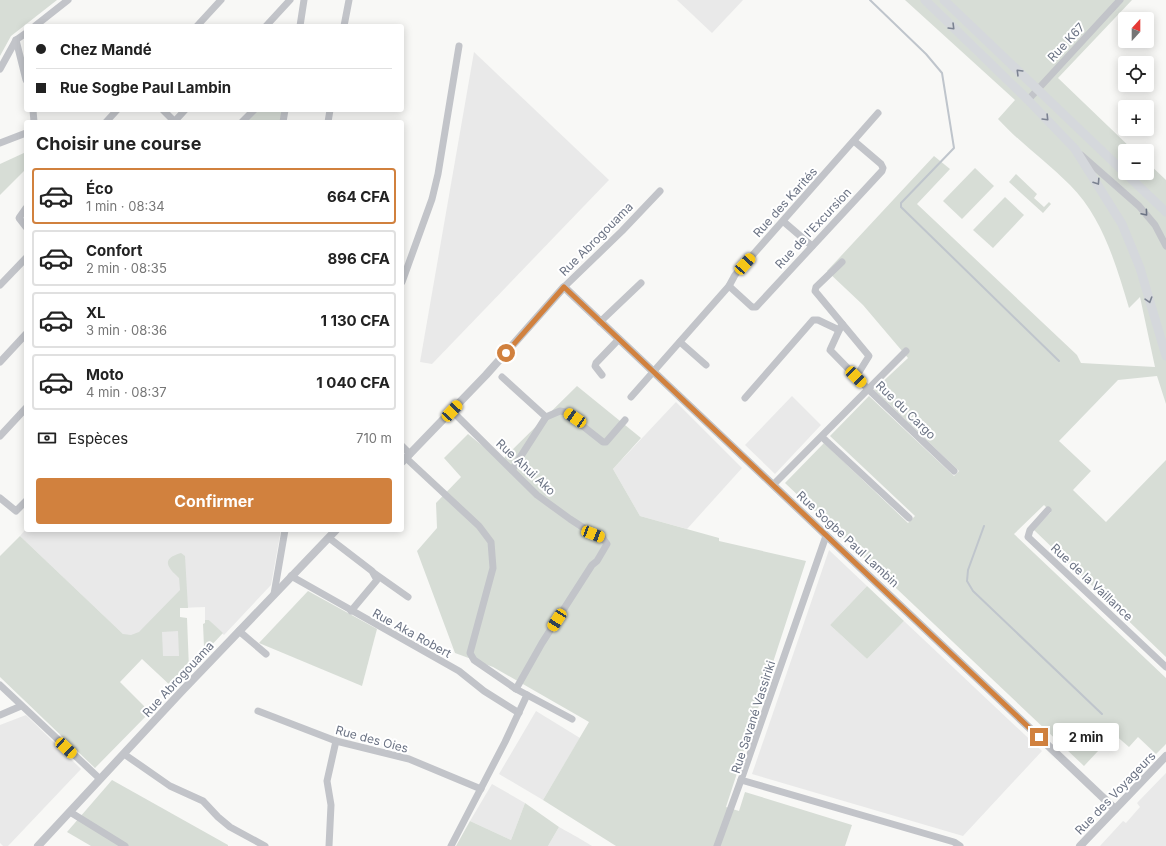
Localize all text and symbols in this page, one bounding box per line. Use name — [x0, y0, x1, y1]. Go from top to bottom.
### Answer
north arrow — [1118, 12, 1154, 48]
map controls — [1118, 12, 1154, 180]
street label: Rue K67 — [1044, 19, 1088, 64]
one-way arrow — [947, 22, 955, 30]
text: Chez Mandé — [60, 40, 152, 59]
button: locate — [1118, 56, 1154, 92]
one-way arrow — [1017, 69, 1024, 77]
text: Rue Sogbe Paul Lambin — [60, 78, 231, 97]
button: + — [1118, 100, 1154, 136]
one-way arrow — [1041, 113, 1048, 121]
text: Choisir une course — [36, 133, 201, 154]
button: − — [1118, 144, 1154, 180]
street label: Rue des Karités — [750, 164, 820, 240]
icon: car — [38, 178, 74, 214]
one-way arrow — [1092, 178, 1099, 185]
text: Éco — [86, 179, 113, 198]
street label: Rue de l'Excursion — [772, 185, 854, 271]
text: 664 CFA — [327, 187, 390, 206]
text: 1 min · 08:34 — [86, 198, 165, 214]
street label: Rue Abrogouama — [556, 199, 636, 279]
one-way arrow — [1141, 209, 1148, 216]
icon: car — [38, 240, 74, 276]
text: Confort — [86, 241, 142, 260]
text: 896 CFA — [327, 249, 390, 268]
car — [733, 251, 757, 277]
text: 2 min · 08:35 — [86, 260, 167, 276]
one-way arrow — [1144, 296, 1153, 303]
icon: car — [38, 302, 74, 338]
text: XL — [86, 303, 106, 322]
text: 1 130 CFA — [320, 311, 390, 330]
text: 3 min · 08:36 — [86, 322, 167, 338]
route start — [497, 344, 515, 362]
icon: car — [38, 364, 74, 400]
car — [843, 364, 869, 390]
text: Moto — [86, 365, 124, 384]
text: 1 040 CFA — [316, 373, 390, 392]
street label: Rue du Cargo — [873, 378, 939, 442]
text: 4 min · 08:37 — [86, 384, 167, 400]
car — [439, 398, 465, 424]
car — [562, 406, 588, 430]
icon: cash — [36, 427, 58, 449]
text: Espèces — [68, 429, 128, 448]
text: 710 m — [356, 430, 392, 446]
street label: Rue Ahui Ako — [493, 436, 559, 498]
button: Confirmer — [36, 478, 392, 524]
street label: Rue Sogbe Paul Lambin — [794, 488, 902, 590]
car — [580, 524, 606, 544]
street label: Rue de la Vaillance — [1048, 540, 1136, 624]
street label: Rue Aka Robert — [370, 605, 454, 661]
car — [545, 607, 569, 633]
street label: Rue Abrogouama — [139, 638, 217, 720]
street label: Rue Savané Vassiriki — [728, 659, 778, 775]
street label: Rue des Oies — [334, 722, 410, 756]
callout: 2 min — [1053, 723, 1119, 751]
route end — [1030, 728, 1048, 746]
text: 2 min — [1069, 729, 1103, 745]
car — [53, 735, 79, 761]
street label: Rue des Voyageurs — [1072, 748, 1158, 838]

